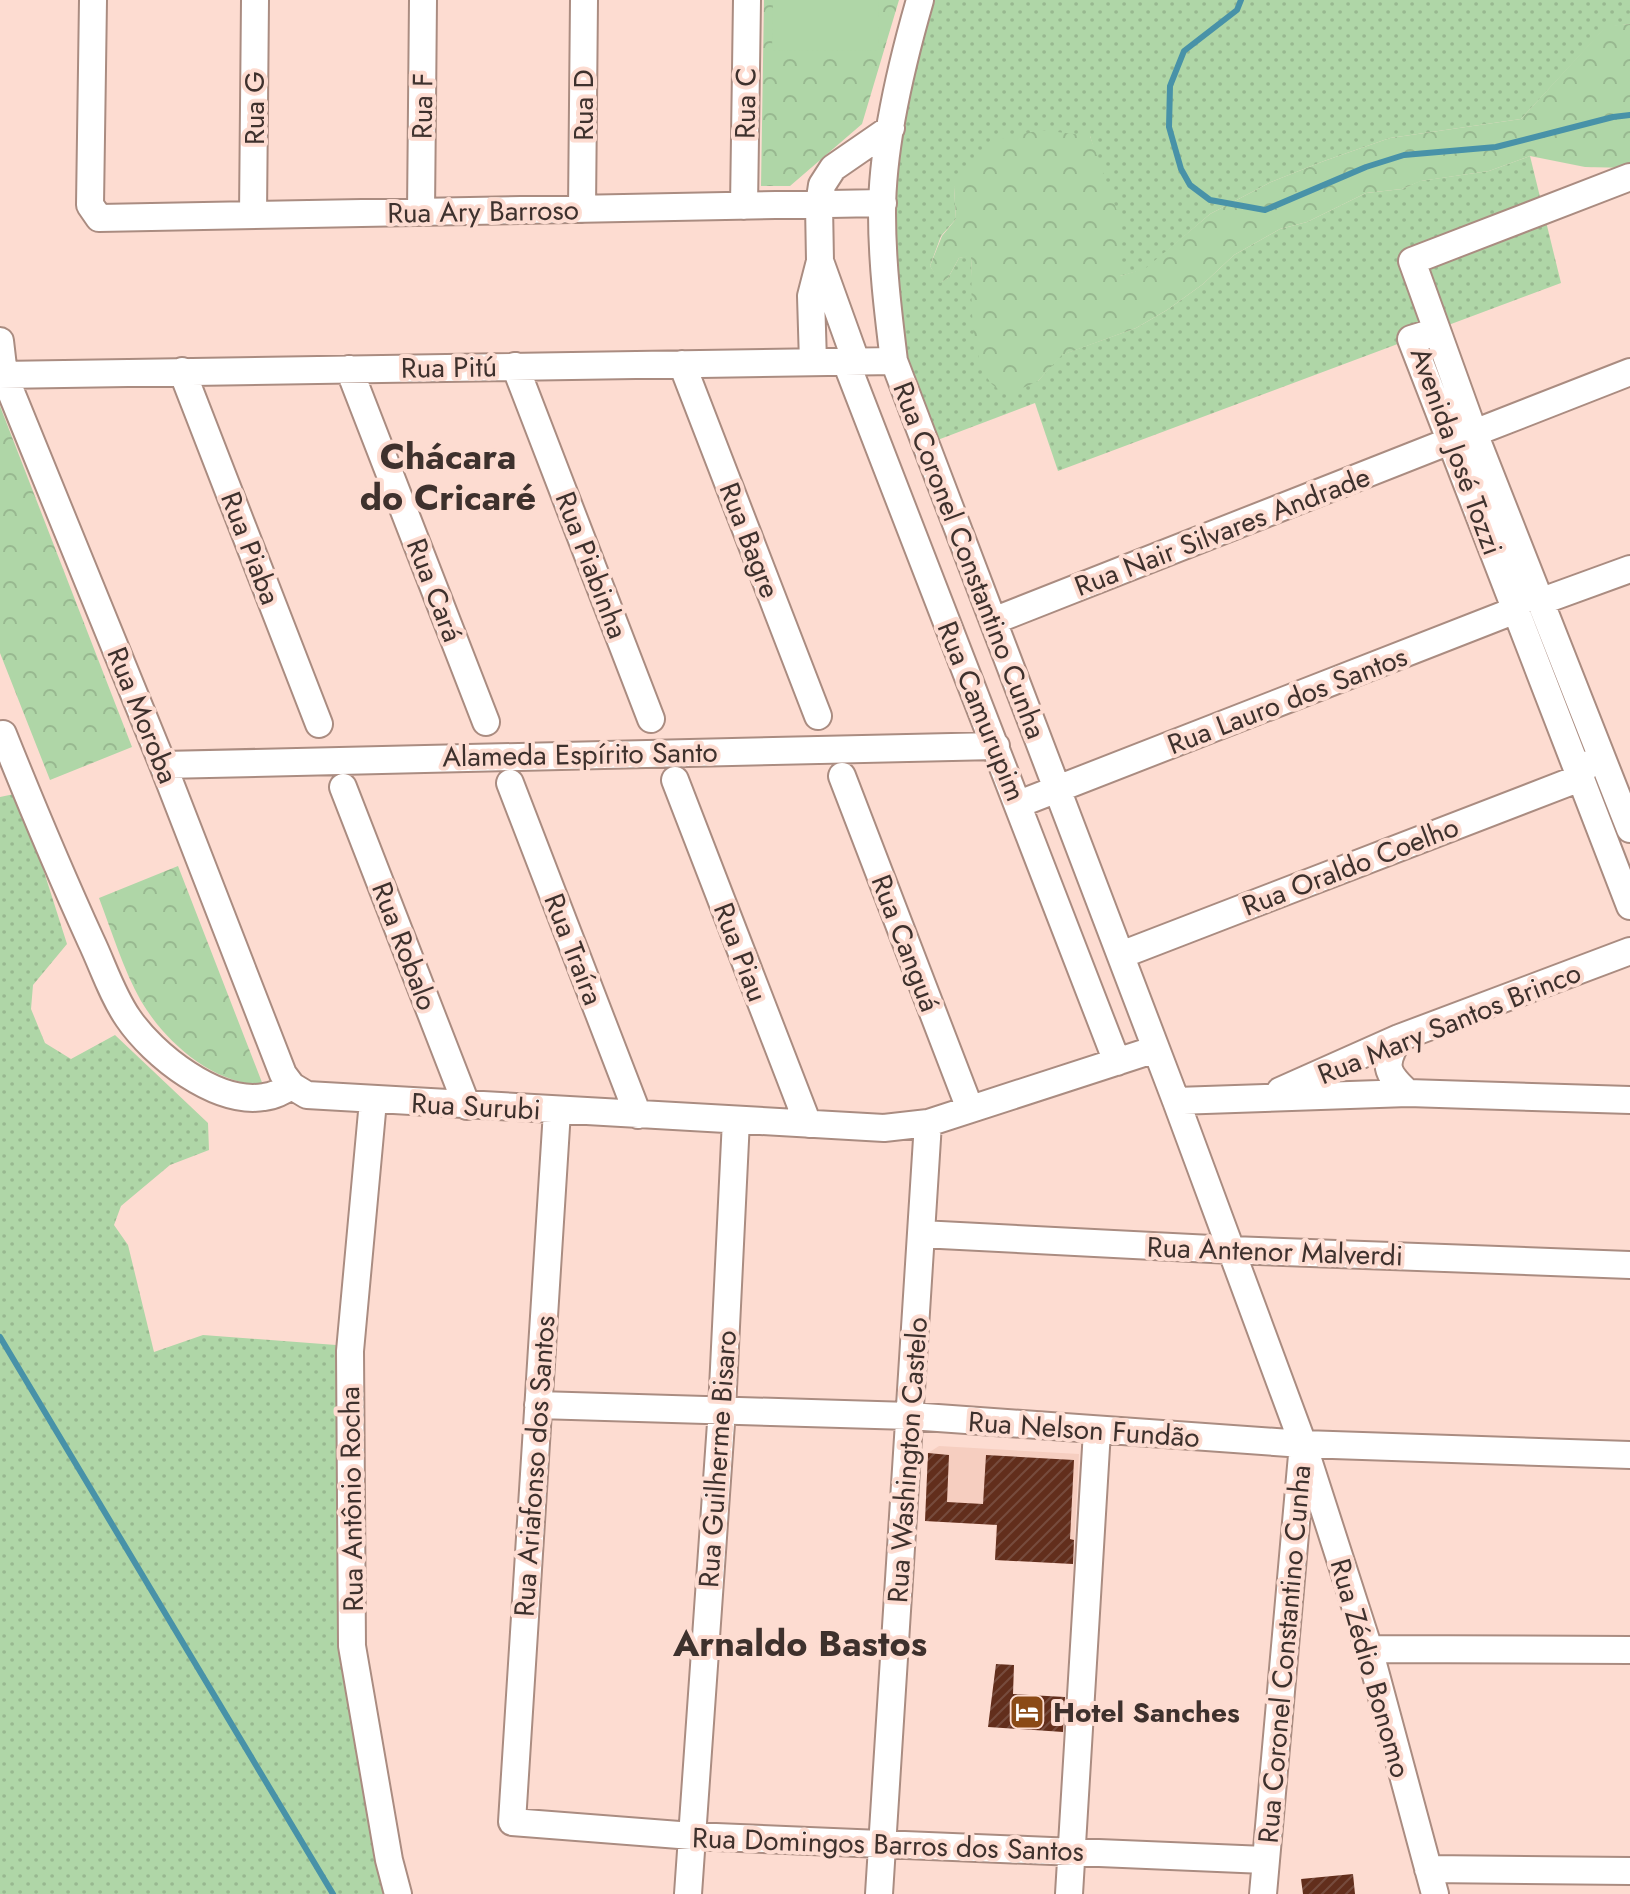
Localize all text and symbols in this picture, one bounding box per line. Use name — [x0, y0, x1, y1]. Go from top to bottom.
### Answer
street label: Rua C — [724, 67, 767, 139]
street label: Rua D — [563, 69, 604, 141]
street label: Rua G — [234, 71, 275, 145]
street label: Rua F — [401, 73, 444, 139]
street label: Rua Ary Barroso — [387, 189, 579, 234]
street label: Avenida José Tozzi — [1400, 342, 1513, 561]
street label: Rua Pitú — [401, 346, 498, 389]
street label: Rua Coronel Constantino Cunha — [882, 376, 1057, 745]
district label: Chácara do Cricaré — [360, 430, 536, 523]
street label: Rua Nair Silvares Andrade — [1069, 456, 1376, 607]
street label: Rua Bagre — [709, 476, 790, 604]
street label: Rua Piaba — [210, 486, 291, 611]
street label: Rua Piabinha — [545, 486, 638, 645]
street label: Rua Cará — [396, 532, 473, 648]
street label: Rua Camurupim — [927, 615, 1036, 807]
street label: Rua Lauro dos Santos — [1161, 636, 1413, 765]
street label: Rua Moroba — [97, 641, 189, 790]
street label: Alameda Espírito Santo — [442, 732, 718, 777]
street label: Rua Oraldo Coelho — [1236, 806, 1464, 927]
street label: Rua Canguá — [861, 869, 950, 1018]
street label: Rua Robalo — [361, 876, 448, 1016]
street label: Rua Traíra — [534, 887, 614, 1011]
street label: Rua Piau — [703, 897, 778, 1008]
street label: Rua Mary Santos Brinco — [1311, 952, 1587, 1095]
street label: Rua Surubi — [410, 1083, 542, 1130]
street label: Rua Antenor Malverdi — [1146, 1227, 1404, 1276]
street label: Rua Ariafonso dos Santos — [504, 1314, 565, 1618]
street label: Rua Washington Castelo — [877, 1316, 938, 1604]
street label: Rua Guilherme Bisaro — [688, 1329, 747, 1589]
street label: Rua Antônio Rocha — [329, 1386, 374, 1612]
street label: Rua Nelson Fundão — [967, 1401, 1201, 1458]
street label: Rua Coronel Constantino Cunha — [1248, 1463, 1321, 1845]
street label: Rua Zédio Bonomo — [1320, 1554, 1421, 1782]
district label: Arnaldo Bastos — [672, 1617, 927, 1669]
place label: Hotel Sanches — [1053, 1692, 1240, 1733]
hotel icon: Hotel Sanches — [1008, 1693, 1046, 1731]
street label: Rua Domingos Barros dos Santos — [691, 1817, 1085, 1872]

